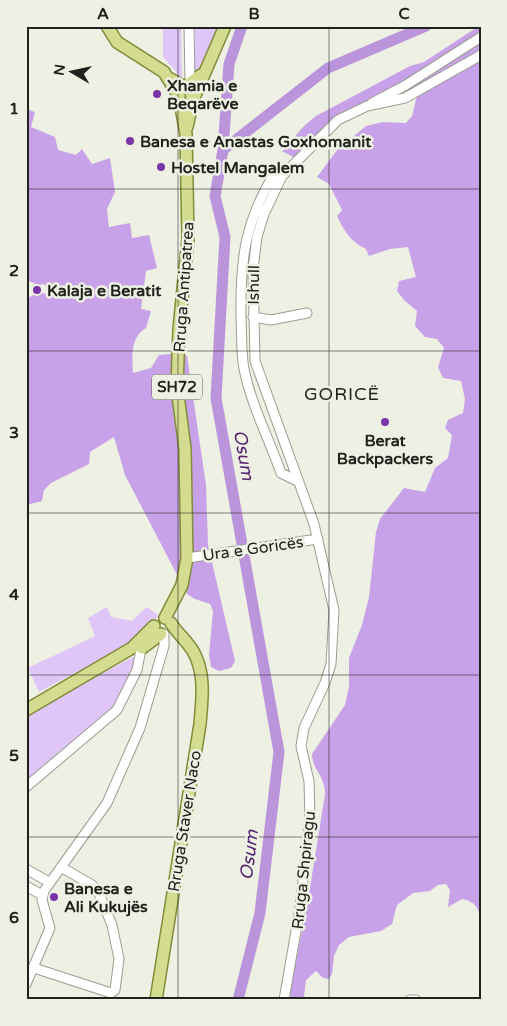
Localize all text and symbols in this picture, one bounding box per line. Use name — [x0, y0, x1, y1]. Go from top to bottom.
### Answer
text: A — [97, 4, 109, 24]
text: B — [248, 4, 260, 24]
text: C — [398, 4, 410, 24]
north arrow — [48, 48, 98, 98]
text: N — [50, 63, 69, 77]
place label: Xhamia e Beqarëve — [167, 76, 238, 114]
marker: Xhamia e Beqarëve — [151, 88, 163, 100]
text: 1 — [9, 99, 19, 119]
place label: Banesa e Anastas Goxhomanit — [140, 132, 372, 152]
marker: Banesa e Anastas Goxhomanit — [124, 135, 136, 147]
place label: Hostel Mangalem — [171, 158, 304, 178]
marker: Hostel Mangalem — [155, 161, 167, 173]
street label: Rruga Antipatrea — [169, 221, 199, 353]
text: 2 — [9, 261, 19, 281]
street label: Ishull — [244, 265, 264, 305]
place label: Kalaja e Beratit — [47, 281, 162, 301]
marker: Kalaja e Beratit — [31, 284, 43, 296]
road number: SH72 — [152, 374, 202, 400]
district label: GORICË — [304, 383, 380, 405]
marker: Berat Backpackers — [379, 416, 391, 428]
text: 3 — [9, 423, 19, 443]
water label: Osum — [229, 428, 259, 482]
place label: Berat Backpackers — [337, 431, 434, 469]
street label: Ura e Goricës — [201, 532, 305, 566]
text: 4 — [9, 585, 19, 605]
text: 5 — [9, 746, 19, 766]
street label: Rruga Staver Naco — [164, 749, 206, 893]
street label: Rruga Shpiragu — [288, 810, 320, 930]
water label: Osum — [235, 828, 263, 881]
place label: Banesa e Ali Kukujës — [64, 879, 148, 917]
marker: Banesa e Ali Kukujës — [48, 891, 60, 903]
text: 6 — [9, 908, 19, 928]

